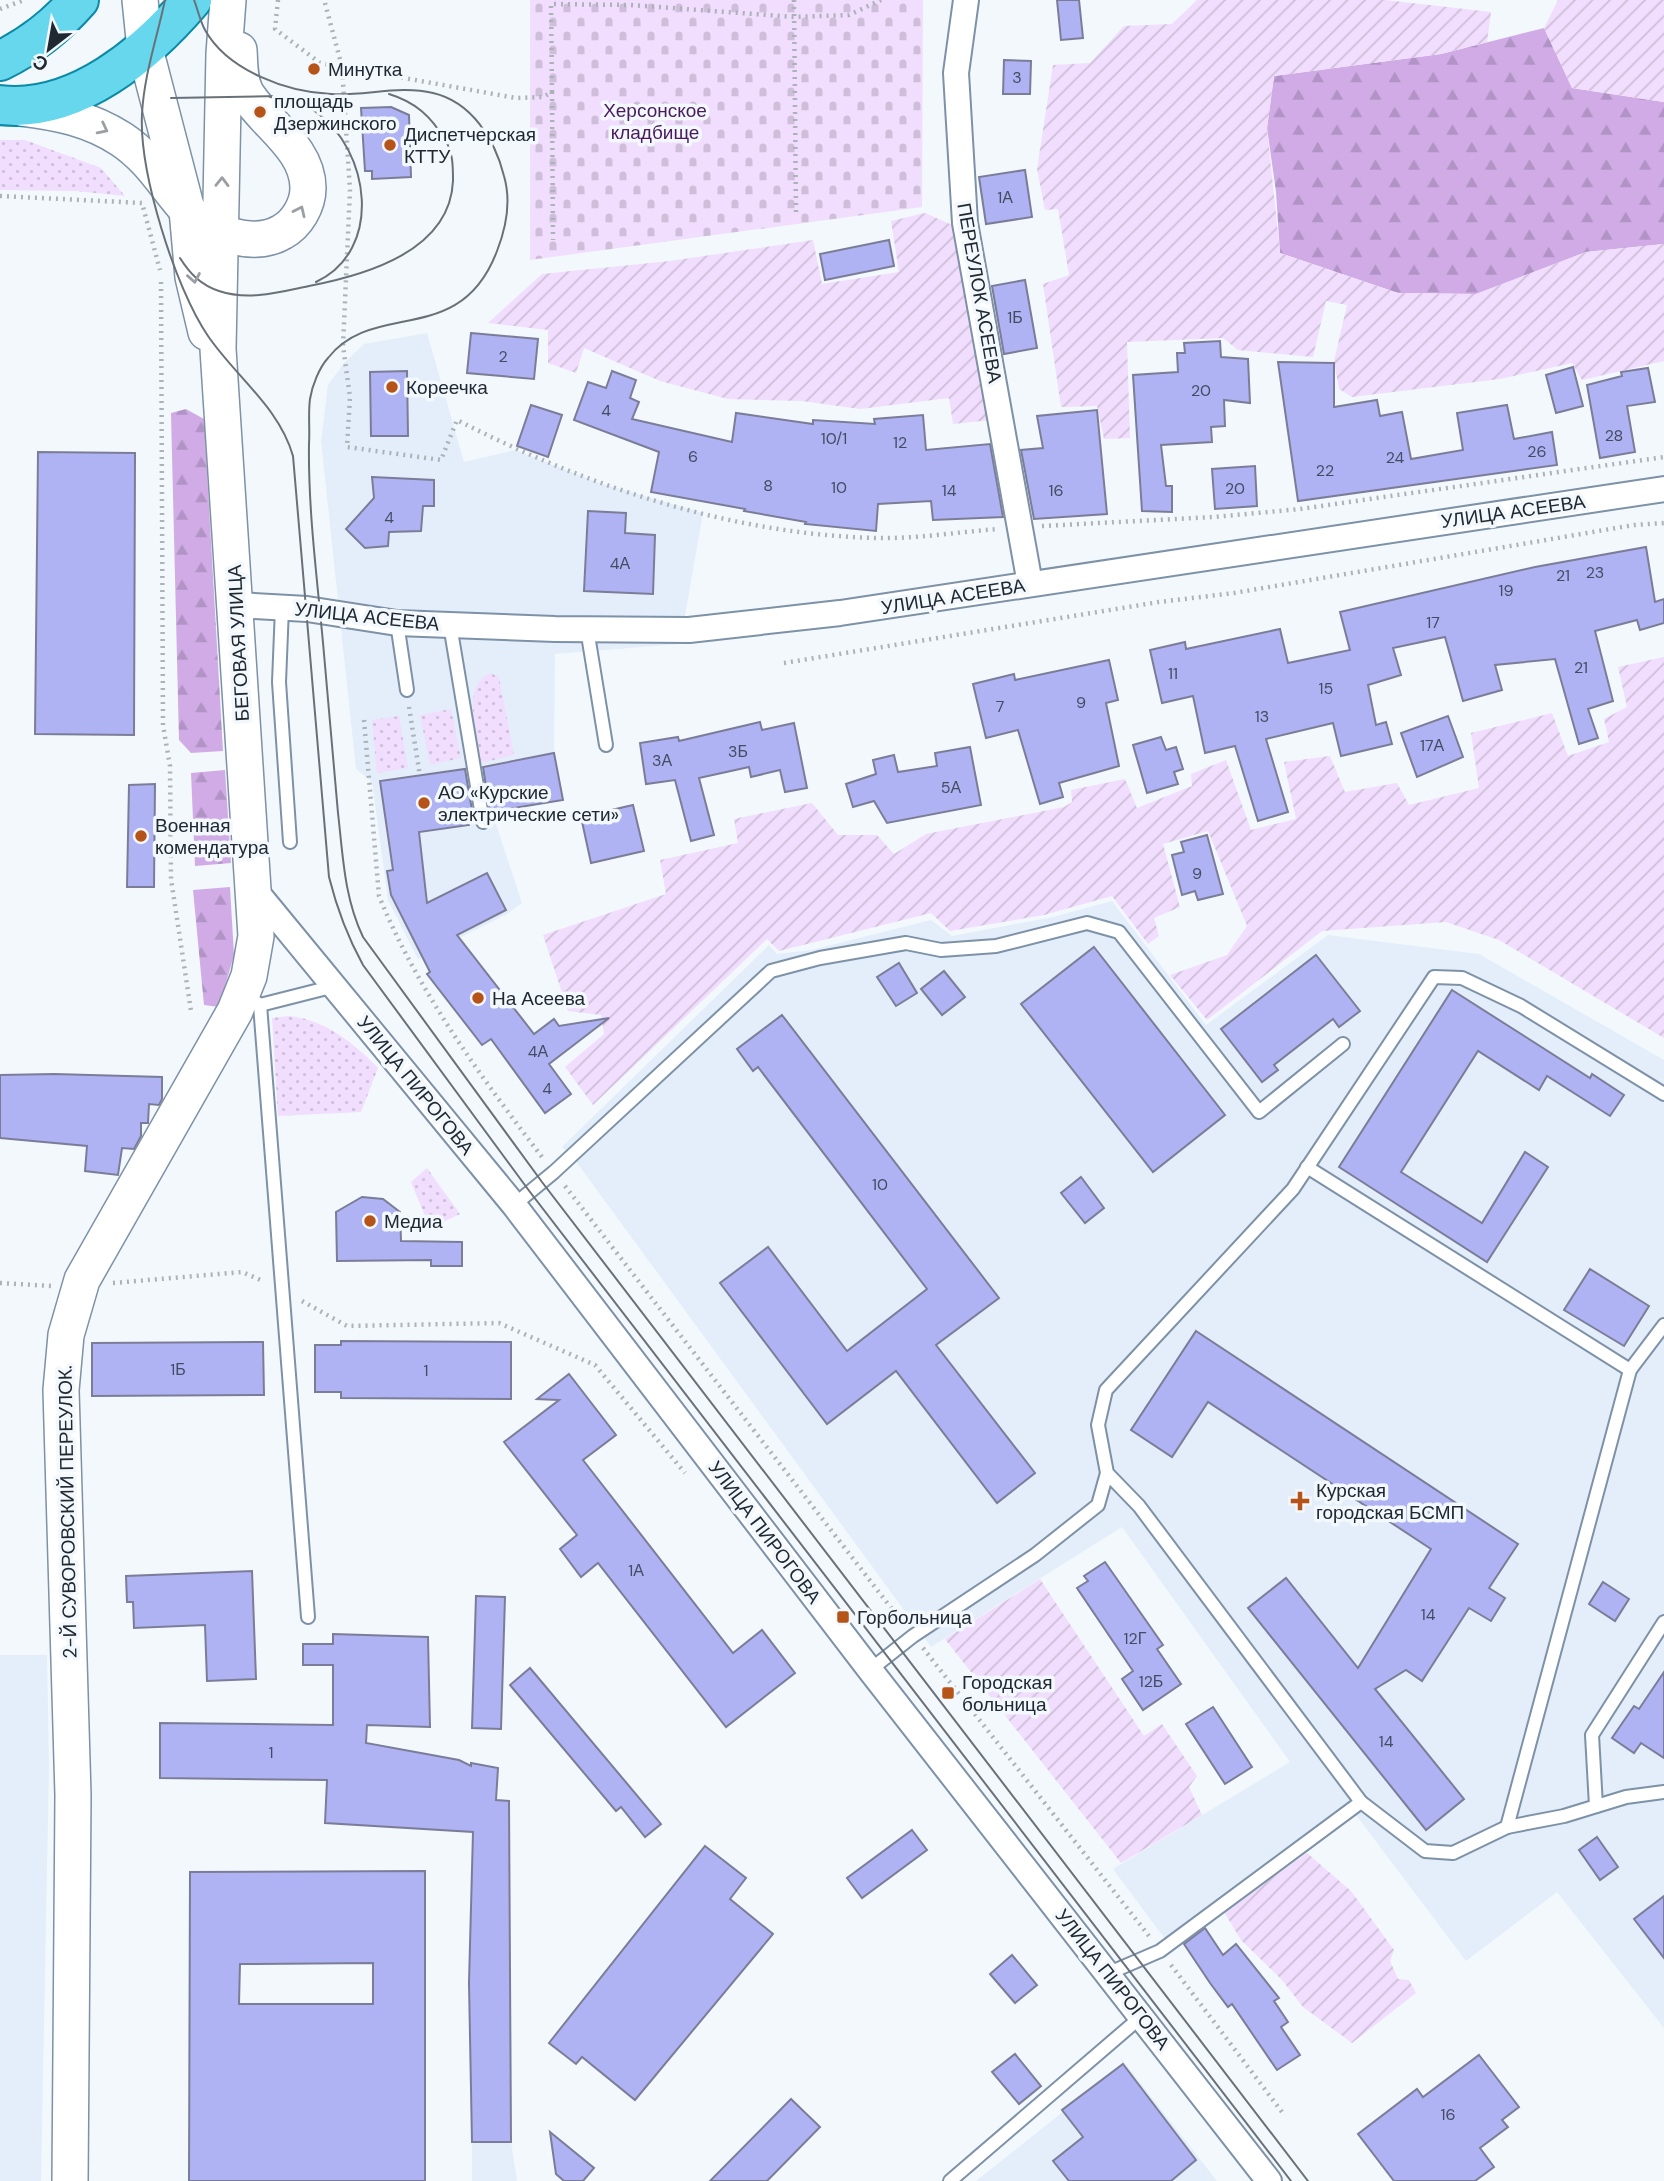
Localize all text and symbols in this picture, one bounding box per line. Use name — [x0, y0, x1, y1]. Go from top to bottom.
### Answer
north arrow — [14, 14, 84, 84]
text: С — [28, 49, 53, 77]
place label: Минутка — [328, 57, 403, 82]
marker: Минутка — [306, 61, 322, 77]
house number: 3 — [1012, 67, 1022, 88]
place label: площадь Дзержинского — [274, 89, 397, 136]
park label: Херсонское кладбище — [603, 98, 707, 145]
marker: площадь Дзержинского — [252, 104, 268, 120]
one-way arrow — [96, 121, 108, 135]
place label: Диспетчерская КТТУ — [404, 122, 536, 169]
marker: Диспетчерская КТТУ — [382, 137, 398, 153]
one-way arrow — [214, 176, 230, 187]
house number: 1А — [997, 187, 1013, 208]
street label: ПЕРЕУЛОК АСЕЕВА — [951, 201, 1008, 385]
one-way arrow — [292, 206, 306, 218]
one-way arrow — [186, 272, 201, 284]
house number: 1Б — [1007, 307, 1023, 328]
house number: 2 — [498, 346, 508, 367]
place label: Кореечка — [406, 375, 488, 400]
marker: Кореечка — [384, 379, 400, 395]
house number: 20 — [1191, 380, 1211, 401]
house number: 4 — [601, 400, 611, 421]
house number: 28 — [1605, 425, 1623, 446]
house number: 10/1 — [821, 428, 847, 449]
house number: 12 — [893, 432, 907, 453]
house number: 26 — [1527, 441, 1547, 462]
house number: 6 — [688, 446, 698, 467]
house number: 24 — [1386, 447, 1405, 468]
house number: 22 — [1316, 460, 1334, 481]
house number: 8 — [763, 475, 773, 496]
house number: 10 — [831, 477, 847, 498]
house number: 20 — [1225, 478, 1245, 499]
house number: 14 — [942, 480, 957, 501]
house number: 16 — [1048, 480, 1064, 501]
street label: УЛИЦА АСЕЕВА — [1439, 489, 1587, 534]
house number: 4 — [384, 507, 394, 528]
house number: 4А — [610, 553, 631, 574]
house number: 23 — [1586, 562, 1604, 583]
street label: БЕГОВАЯ УЛИЦА — [222, 564, 255, 722]
house number: 21 — [1556, 565, 1570, 586]
street label: УЛИЦА АСЕЕВА — [879, 573, 1027, 620]
house number: 19 — [1498, 580, 1514, 601]
street label: УЛИЦА АСЕЕВА — [293, 596, 441, 637]
house number: 17 — [1426, 612, 1440, 633]
house number: 21 — [1574, 657, 1588, 678]
house number: 11 — [1168, 663, 1178, 684]
house number: 15 — [1319, 678, 1333, 699]
house number: 9 — [1076, 692, 1086, 713]
house number: 7 — [996, 696, 1004, 717]
house number: 13 — [1255, 706, 1269, 727]
house number: 17А — [1420, 735, 1444, 756]
house number: 3Б — [728, 741, 748, 762]
house number: 3А — [652, 750, 672, 771]
house number: 5А — [941, 777, 962, 798]
place label: АО «Курские электрические сети» — [438, 780, 619, 827]
marker: АО «Курские электрические сети» — [416, 795, 432, 811]
place label: Военная комендатура — [155, 813, 269, 860]
marker: Военная комендатура — [133, 828, 149, 844]
house number: 9 — [1192, 863, 1202, 884]
place label: На Асеева — [492, 986, 586, 1011]
marker: На Асеева — [470, 990, 486, 1006]
street label: УЛИЦА ПИРОГОВА — [352, 1010, 480, 1160]
house number: 4А — [528, 1041, 549, 1062]
house number: 4 — [542, 1078, 552, 1099]
house number: 10 — [872, 1174, 888, 1195]
place label: Медиа — [384, 1209, 443, 1234]
marker: Медиа — [362, 1213, 378, 1229]
house number: 1Б — [170, 1359, 186, 1380]
house number: 1 — [424, 1360, 429, 1381]
street label: 2-Й СУВОРОВСКИЙ ПЕРЕУЛОК. — [52, 1365, 83, 1659]
street label: УЛИЦА ПИРОГОВА — [703, 1456, 827, 1609]
place label: Курская городская БСМП — [1316, 1478, 1464, 1525]
marker: Курская городская БСМП — [1290, 1491, 1310, 1511]
house number: 1А — [628, 1560, 644, 1581]
house number: 14 — [1421, 1604, 1436, 1625]
place label: Горбольница — [857, 1605, 972, 1630]
marker: Горбольница — [835, 1609, 851, 1625]
house number: 12Г — [1124, 1628, 1147, 1649]
place label: Городская больница — [962, 1670, 1052, 1717]
house number: 12Б — [1139, 1671, 1163, 1692]
marker: Городская больница — [940, 1685, 956, 1701]
house number: 14 — [1379, 1731, 1394, 1752]
house number: 1 — [269, 1742, 274, 1763]
street label: УЛИЦА ПИРОГОВА — [1050, 1904, 1176, 2055]
house number: 16 — [1440, 2104, 1456, 2125]

